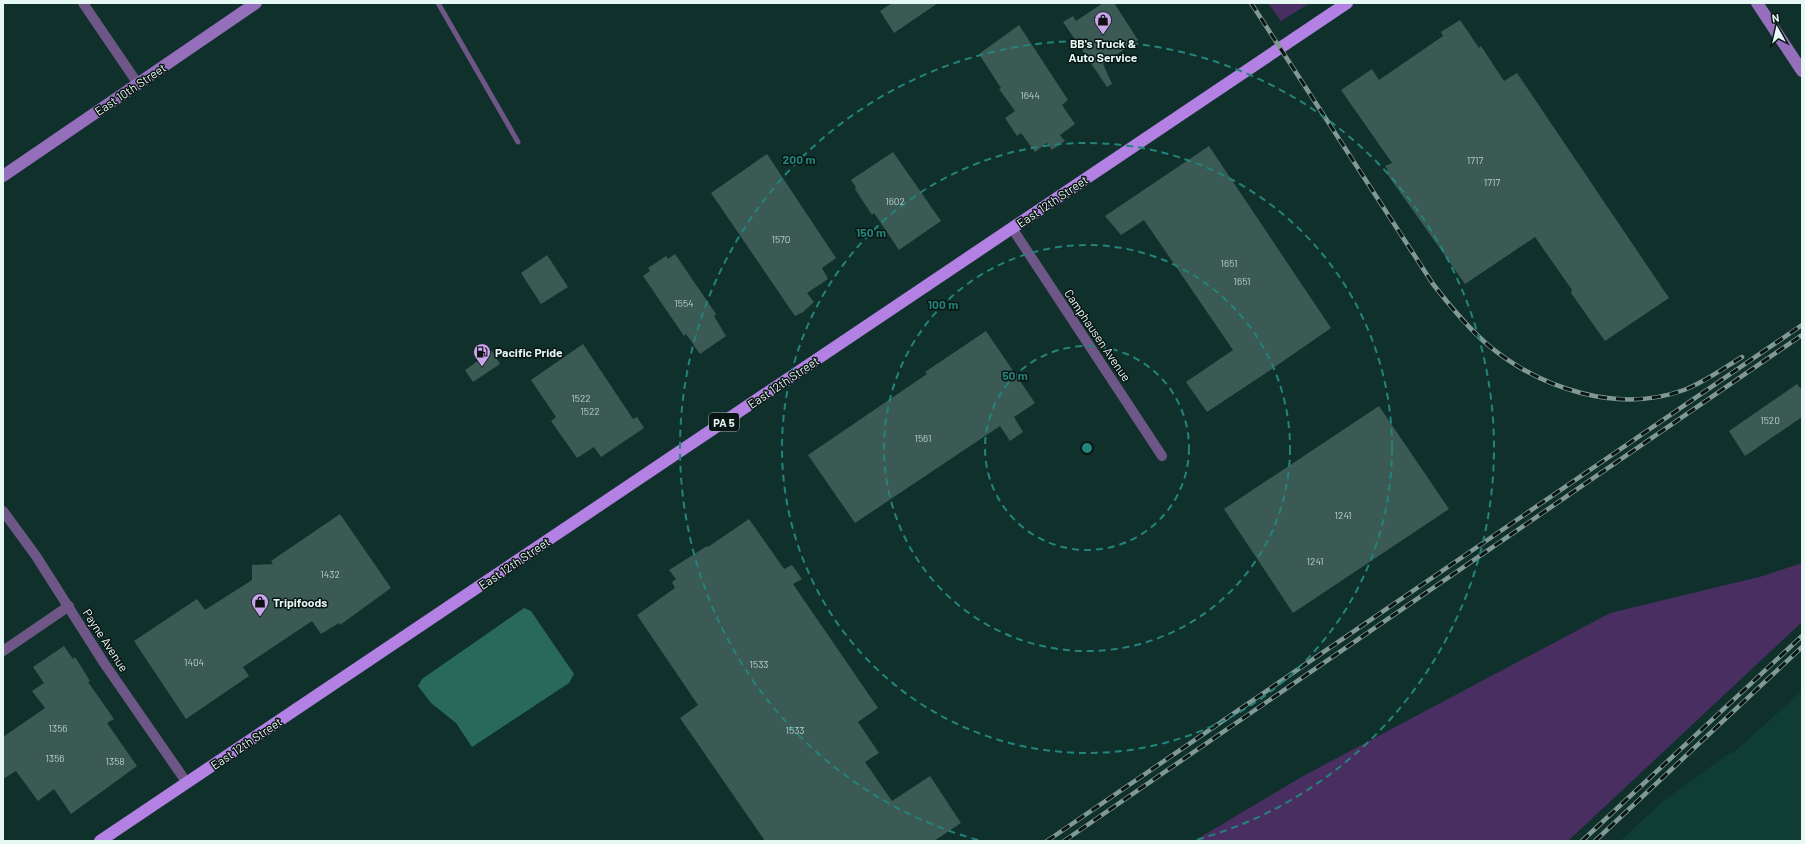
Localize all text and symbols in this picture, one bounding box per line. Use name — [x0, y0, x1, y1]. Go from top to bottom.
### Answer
north arrow — [1757, 8, 1797, 48]
shop icon: BB's Truck & Auto Service — [1093, 10, 1113, 35]
text: N — [1771, 11, 1780, 25]
place label: BB's Truck & Auto Service — [1069, 36, 1138, 64]
street label: East 10th Street — [92, 60, 168, 118]
house number: 1644 — [1020, 89, 1040, 101]
text: 200 m — [783, 152, 815, 166]
house number: 1717 — [1467, 154, 1484, 166]
street label: East 12th Street — [1014, 172, 1090, 230]
house number: 1717 — [1484, 176, 1501, 188]
house number: 1602 — [885, 195, 905, 207]
text: 150 m — [856, 225, 886, 239]
house number: 1570 — [771, 233, 791, 245]
house number: 1651 — [1220, 257, 1238, 269]
house number: 1651 — [1233, 275, 1251, 287]
street label: Camphausen Avenue — [1062, 286, 1134, 384]
house number: 1554 — [674, 297, 694, 309]
text: 100 m — [928, 297, 958, 311]
fuel station icon: Pacific Pride — [472, 342, 492, 367]
place label: Pacific Pride — [495, 345, 563, 359]
street label: East 12th Street — [745, 353, 821, 411]
text: 50 m — [1002, 368, 1028, 382]
house number: 1522 — [571, 392, 591, 404]
house number: 1522 — [580, 405, 600, 417]
road number: PA 5 — [709, 413, 739, 431]
house number: 1520 — [1760, 414, 1780, 426]
house number: 1561 — [914, 432, 932, 444]
centre of rings — [1080, 441, 1094, 455]
house number: 1241 — [1335, 509, 1351, 521]
street label: East 12th Street — [476, 534, 552, 592]
house number: 1241 — [1307, 555, 1323, 567]
house number: 1432 — [320, 568, 340, 580]
shop icon: Tripifoods — [250, 592, 270, 617]
place label: Tripifoods — [273, 595, 327, 609]
street label: Payne Avenue — [81, 606, 131, 674]
house number: 1404 — [184, 656, 204, 668]
house number: 1533 — [750, 658, 768, 670]
street label: East 12th Street — [208, 714, 284, 772]
house number: 1356 — [49, 722, 67, 734]
house number: 1533 — [786, 724, 804, 736]
house number: 1356 — [46, 752, 64, 764]
house number: 1358 — [106, 755, 125, 767]

